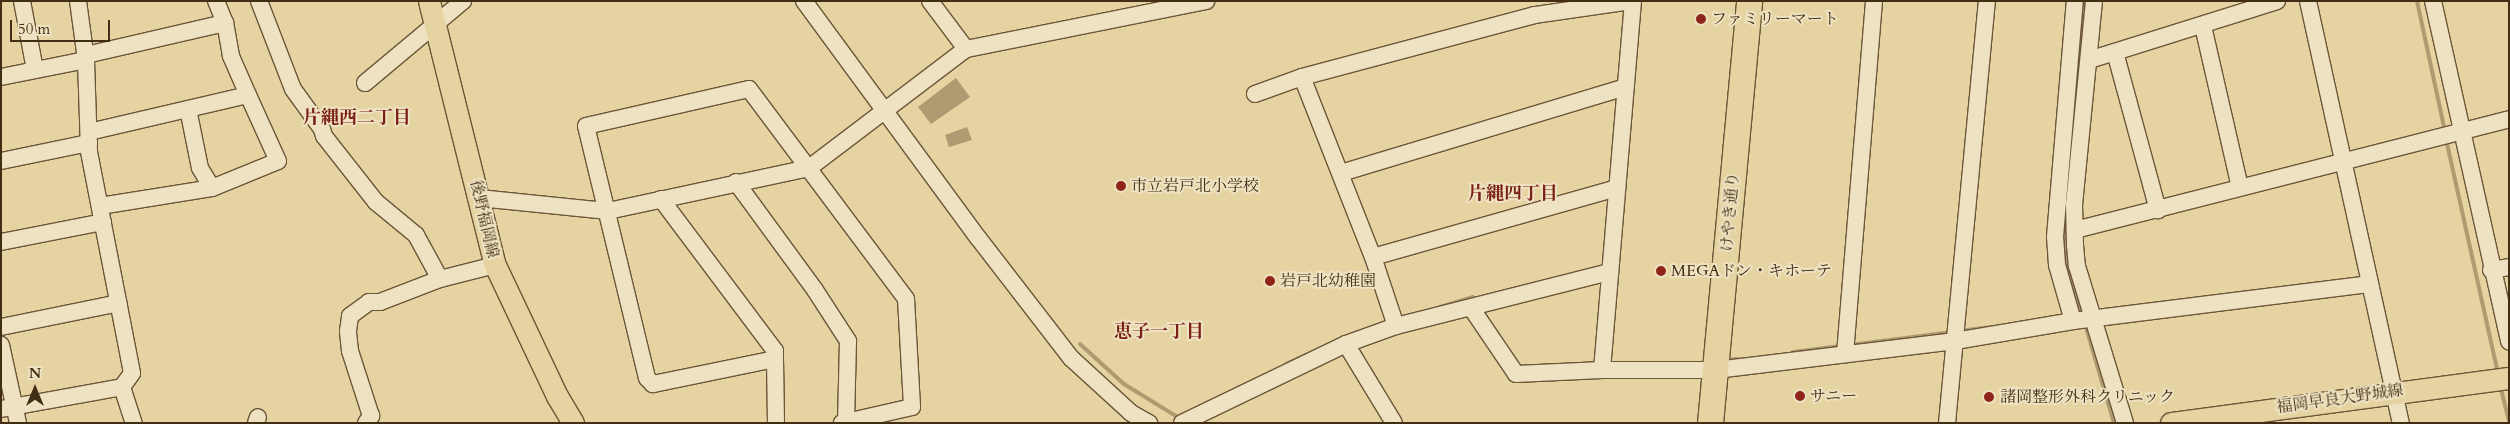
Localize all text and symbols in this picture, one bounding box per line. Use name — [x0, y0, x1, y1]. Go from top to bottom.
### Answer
place label: ファミリーマート — [1711, 9, 1839, 29]
scale bar — [12, 10, 112, 42]
marker: ファミリーマート — [1695, 13, 1707, 25]
text: 50 m — [18, 19, 50, 39]
district label: 片縄西二丁目 — [303, 107, 411, 129]
street label: けやき通り — [1717, 171, 1743, 253]
place label: 市立岩戸北小学校 — [1131, 176, 1259, 196]
street label: 後野福岡線 — [466, 178, 502, 260]
marker: 市立岩戸北小学校 — [1115, 180, 1127, 192]
district label: 片縄四丁目 — [1468, 183, 1558, 205]
place label: MEGAドン・キホーテ — [1671, 261, 1832, 281]
marker: MEGAドン・キホーテ — [1655, 265, 1667, 277]
place label: 岩戸北幼稚園 — [1280, 271, 1376, 291]
marker: 岩戸北幼稚園 — [1264, 275, 1276, 287]
district label: 恵子一丁目 — [1114, 321, 1204, 343]
north arrow — [10, 364, 60, 414]
text: N — [29, 364, 41, 383]
street label: 福岡早良大野城線 — [2275, 381, 2405, 417]
place label: サニー — [1810, 386, 1858, 406]
place label: 諸岡整形外科クリニック — [2000, 387, 2176, 407]
marker: サニー — [1794, 390, 1806, 402]
marker: 諸岡整形外科クリニック — [1982, 390, 1996, 404]

